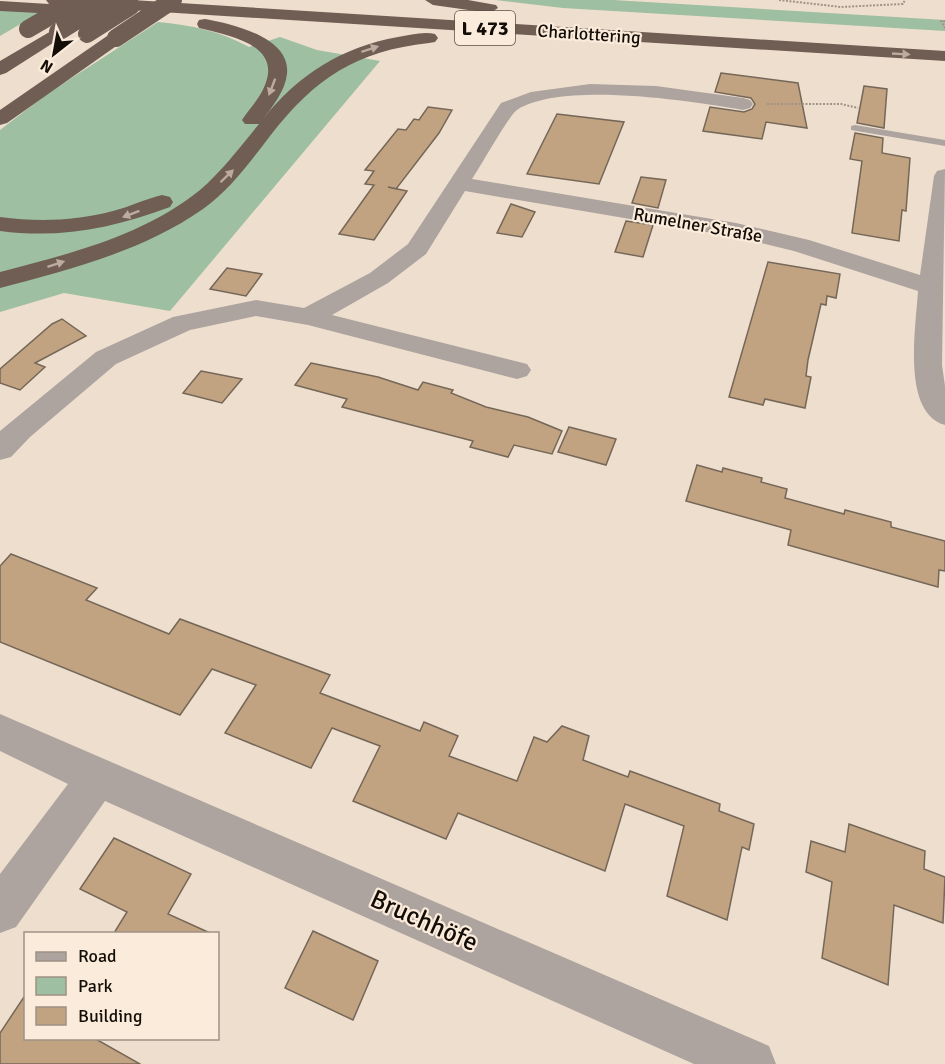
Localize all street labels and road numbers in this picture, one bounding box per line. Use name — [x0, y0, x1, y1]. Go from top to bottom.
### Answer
road number: L 473 — [455, 11, 515, 45]
street label: Charlottering — [537, 19, 641, 49]
street label: Rumelner Straße — [632, 203, 764, 247]
street label: Bruchhöfe — [365, 883, 483, 959]

